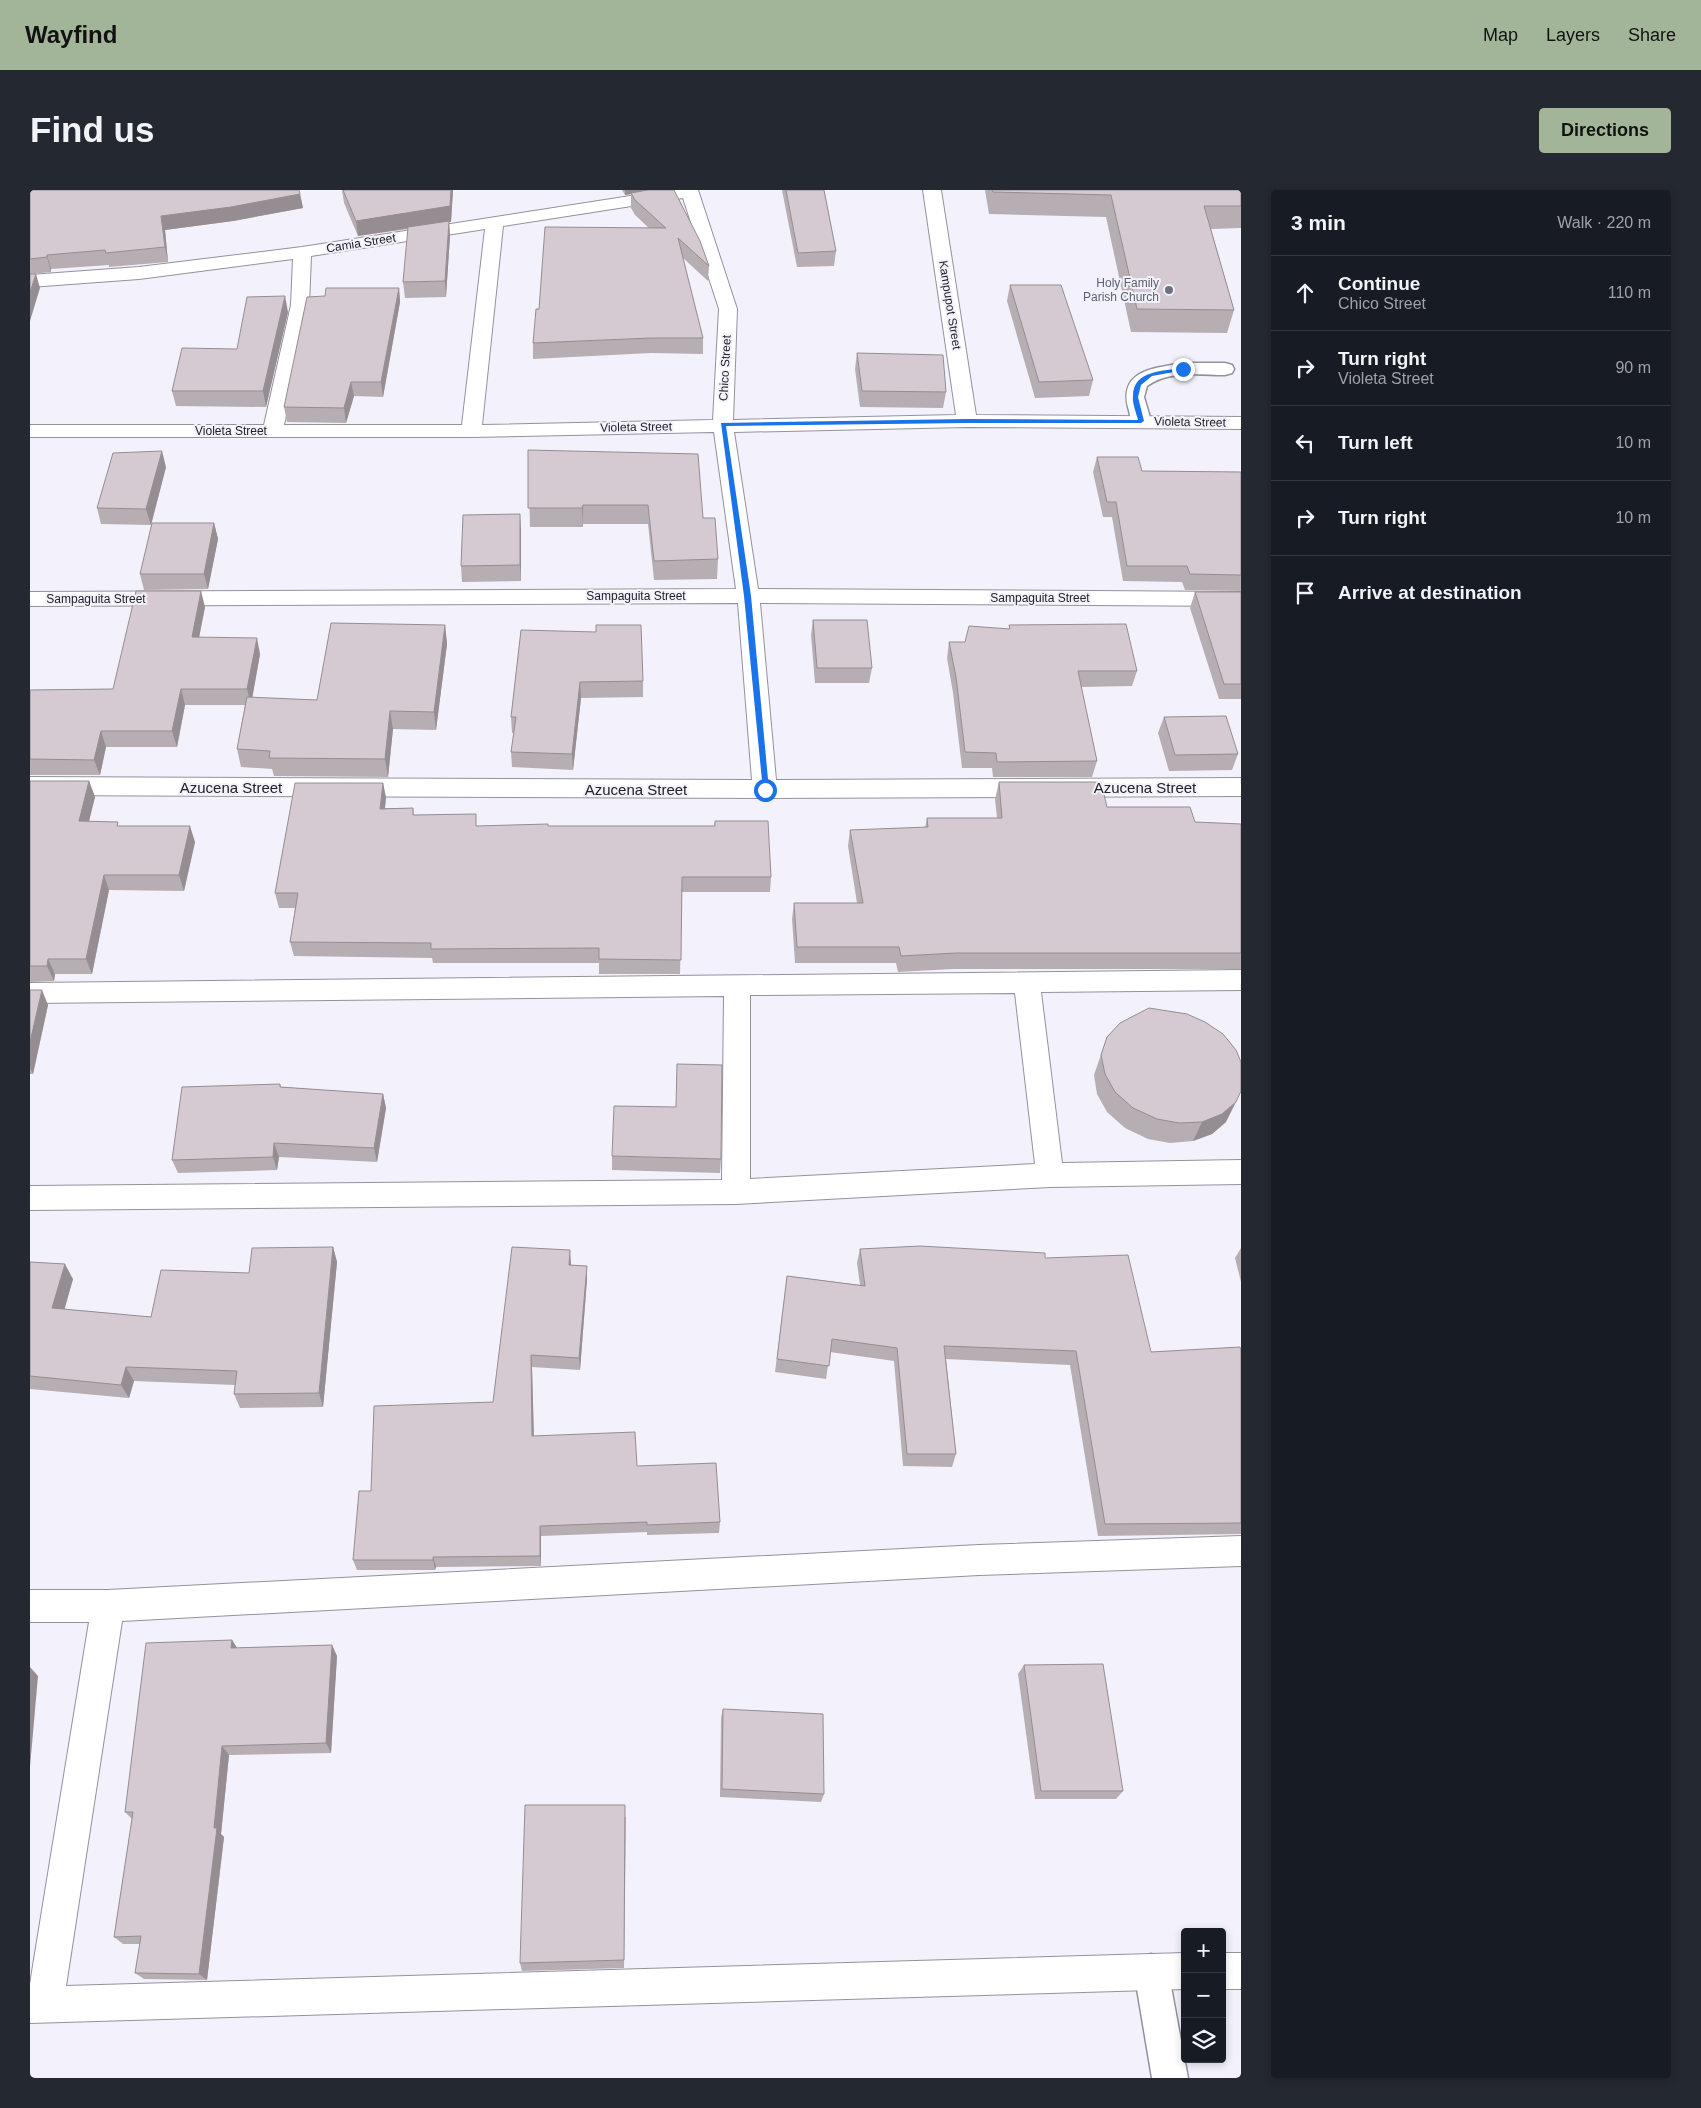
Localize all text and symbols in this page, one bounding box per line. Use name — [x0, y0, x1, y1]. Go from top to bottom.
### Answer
text: Wayfind — [25, 21, 117, 48]
text: Map — [1483, 25, 1518, 45]
text: Layers — [1546, 25, 1600, 45]
text: Share — [1628, 25, 1676, 45]
button: Directions — [1539, 108, 1671, 153]
text: Find us — [30, 110, 154, 149]
text: 3 min — [1291, 211, 1346, 234]
text: Walk · 220 m — [1557, 214, 1651, 231]
street label: Camia Street — [325, 231, 397, 255]
street label: Kampupot Street — [936, 259, 964, 351]
text: Continue — [1338, 273, 1420, 294]
place label: Holy Family Parish Church — [1083, 276, 1159, 304]
icon: ahead — [1291, 279, 1319, 307]
marker: Holy Family Parish Church — [1163, 284, 1175, 296]
text: 110 m — [1608, 284, 1651, 301]
text: Chico Street — [1338, 295, 1426, 312]
street label: Chico Street — [716, 334, 734, 401]
text: Turn right — [1338, 348, 1426, 369]
icon: right — [1291, 354, 1319, 382]
route end — [1172, 358, 1195, 381]
text: 90 m — [1615, 359, 1651, 376]
text: Violeta Street — [1338, 370, 1434, 387]
street label: Violeta Street — [1154, 414, 1227, 430]
street label: Violeta Street — [600, 419, 673, 435]
street label: Violeta Street — [195, 424, 268, 438]
icon: left — [1291, 429, 1319, 457]
text: Turn left — [1338, 432, 1413, 453]
text: 10 m — [1615, 434, 1651, 451]
icon: right — [1291, 504, 1319, 532]
text: Turn right — [1338, 507, 1426, 528]
text: 10 m — [1615, 509, 1651, 526]
icon: arrive — [1291, 579, 1319, 607]
text: Arrive at destination — [1338, 582, 1522, 603]
street label: Sampaguita Street — [586, 589, 686, 603]
street label: Sampaguita Street — [990, 591, 1090, 605]
street label: Sampaguita Street — [46, 592, 146, 606]
street label: Azucena Street — [180, 779, 283, 796]
route start — [754, 779, 777, 802]
street label: Azucena Street — [1094, 779, 1197, 796]
street label: Azucena Street — [585, 781, 688, 798]
map controls — [1181, 1928, 1226, 2063]
button: + — [1181, 1928, 1226, 1973]
button: − — [1181, 1973, 1226, 2018]
button: layers — [1181, 2018, 1226, 2063]

